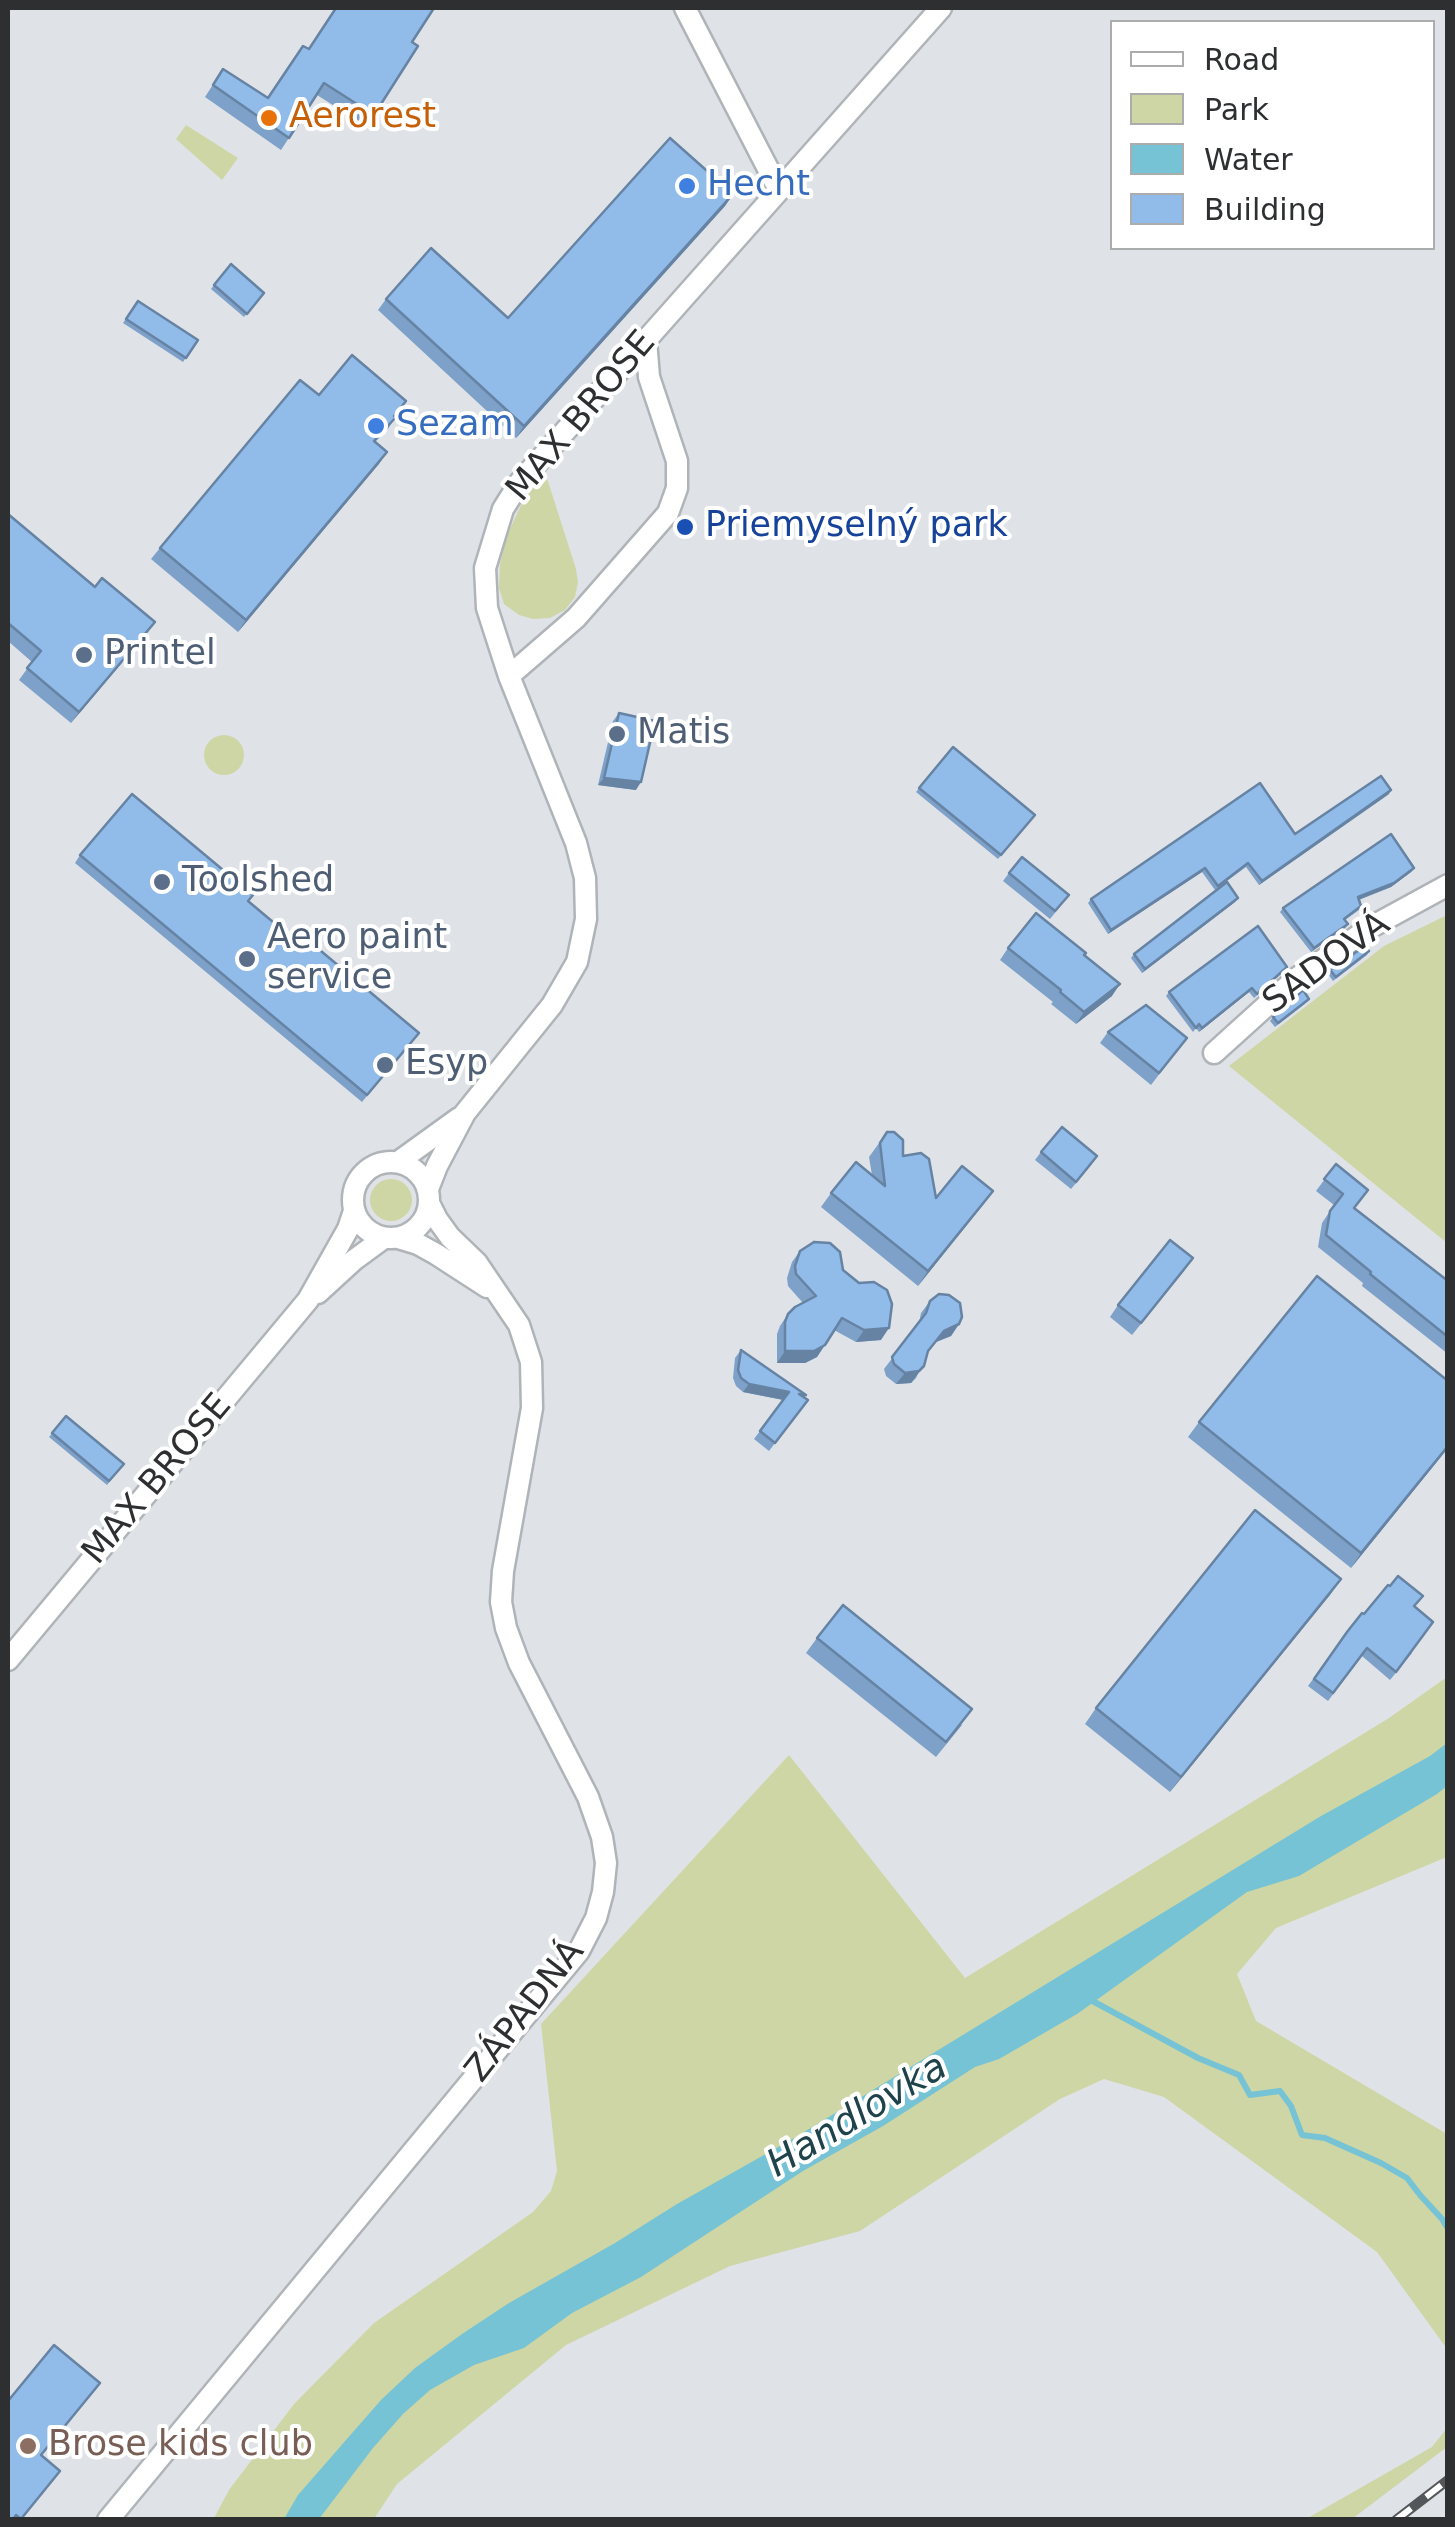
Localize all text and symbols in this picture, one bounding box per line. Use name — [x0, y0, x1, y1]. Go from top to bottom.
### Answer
legend — [1110, 20, 1435, 250]
text: Road — [1204, 42, 1279, 77]
text: Park — [1204, 92, 1269, 127]
place label: Aerorest — [289, 97, 436, 139]
marker: Aerorest — [258, 107, 280, 129]
text: Water — [1204, 142, 1293, 177]
place label: Hecht — [707, 165, 810, 207]
marker: Hecht — [676, 175, 698, 197]
text: Building — [1204, 192, 1326, 227]
street label: MAX BROSE — [499, 323, 665, 511]
place label: Sezam — [396, 405, 514, 447]
marker: Sezam — [365, 415, 387, 437]
place label: Priemyselný park — [705, 506, 1008, 548]
marker: Priemyselný park — [674, 516, 696, 538]
place label: Printel — [104, 634, 216, 676]
marker: Printel — [73, 644, 95, 666]
place label: Matis — [637, 713, 730, 755]
marker: Matis — [606, 723, 628, 745]
place label: Toolshed — [182, 861, 334, 903]
marker: Toolshed — [151, 871, 173, 893]
street label: SADOVÁ — [1255, 904, 1399, 1024]
place label: Aero paint service — [267, 918, 447, 1000]
marker: Aero paint service — [236, 948, 258, 970]
place label: Esyp — [405, 1044, 488, 1086]
marker: Esyp — [374, 1054, 396, 1076]
street label: MAX BROSE — [75, 1386, 241, 1574]
street label: ZÁPADNÁ — [458, 1933, 594, 2091]
water label: Handlovka — [760, 2046, 956, 2188]
place label: Brose kids club — [48, 2425, 313, 2467]
marker: Brose kids club — [17, 2435, 39, 2457]

